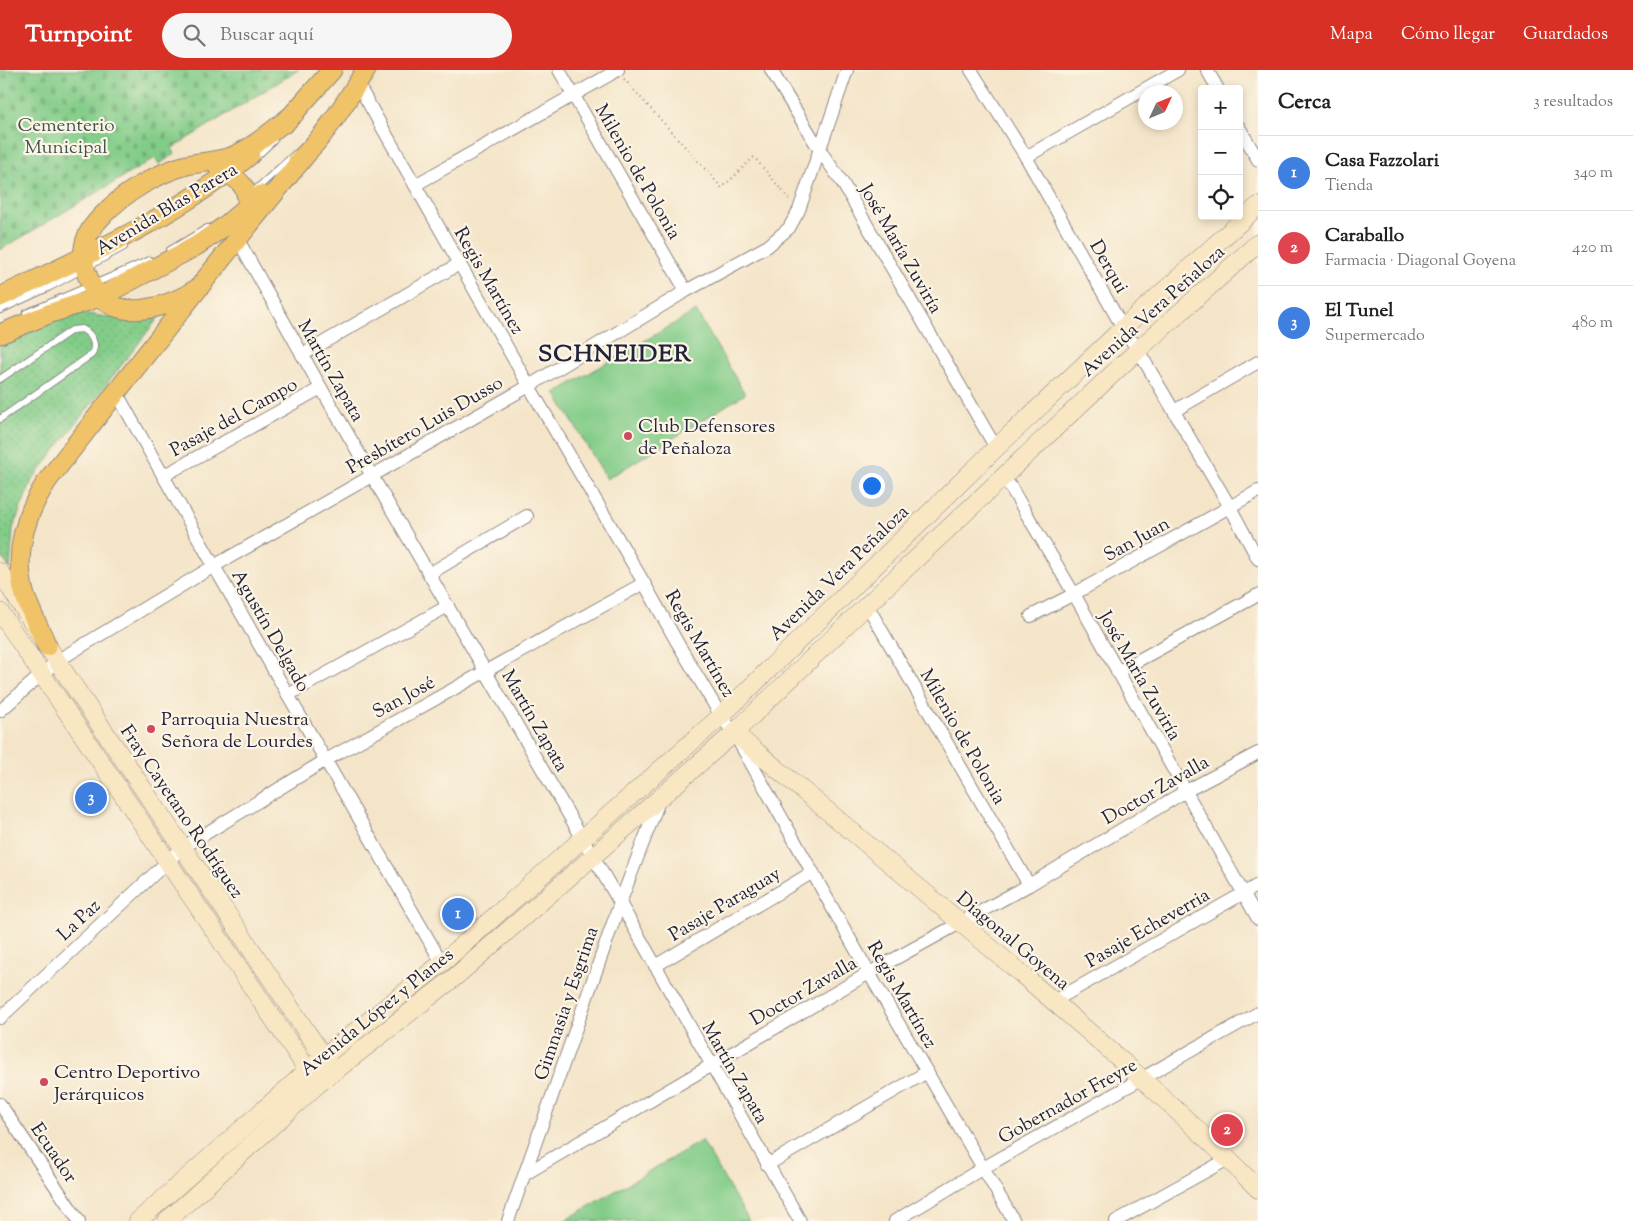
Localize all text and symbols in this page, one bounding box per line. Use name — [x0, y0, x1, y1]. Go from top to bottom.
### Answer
search box — [162, 13, 512, 58]
text: Turnpoint — [25, 18, 132, 52]
icon: search — [180, 21, 208, 49]
text: Buscar aquí — [220, 22, 314, 49]
text: Mapa — [1330, 22, 1373, 48]
text: Cómo llegar — [1401, 22, 1495, 48]
text: Guardados — [1523, 22, 1608, 48]
north arrow — [1138, 85, 1183, 130]
map controls — [1198, 85, 1243, 220]
button: + — [1198, 85, 1243, 130]
text: Cerca — [1278, 88, 1331, 118]
text: 3 resultados — [1533, 91, 1613, 114]
street label: Milenio de Polonia — [587, 100, 687, 245]
park label: Cementerio Municipal — [17, 113, 115, 162]
button: − — [1198, 130, 1243, 175]
text: Casa Fazzolari — [1325, 148, 1439, 175]
street label: Avenida Blas Parera — [91, 157, 243, 263]
text: 1 — [1291, 162, 1297, 185]
text: 340 m — [1574, 162, 1613, 185]
button: locate — [1198, 175, 1243, 220]
text: Tienda — [1325, 175, 1373, 198]
street label: José María Zuviría — [851, 179, 948, 319]
street label: Regis Martínez — [446, 222, 530, 340]
text: Caraballo — [1325, 223, 1404, 250]
street label: Derqui — [1082, 235, 1134, 299]
text: 2 — [1290, 237, 1298, 260]
text: 420 m — [1572, 237, 1613, 260]
street label: Avenida Vera Peñaloza — [1076, 240, 1232, 384]
text: Farmacia · Diagonal Goyena — [1325, 250, 1516, 273]
text: El Tunel — [1325, 298, 1394, 325]
text: 3 — [1291, 312, 1297, 335]
text: 480 m — [1572, 312, 1613, 335]
street label: Martín Zapata — [290, 315, 370, 428]
text: Supermercado — [1325, 325, 1425, 348]
district label: SCHNEIDER — [538, 338, 692, 372]
street label: Presbítero Luis Dusso — [342, 370, 509, 482]
street label: Pasaje del Campo — [165, 372, 303, 464]
place label: Club Defensores de Peñaloza — [638, 414, 775, 463]
marker: Club Defensores de Peñaloza — [622, 430, 634, 442]
your location — [859, 473, 885, 499]
street label: Avenida Vera Peñaloza — [764, 500, 916, 648]
street label: San Juan — [1099, 511, 1175, 569]
street label: Agustín Delgado — [224, 565, 316, 698]
street label: Regis Martínez — [657, 585, 741, 703]
street label: José María Zuviría — [1090, 606, 1187, 746]
street label: Martín Zapata — [494, 665, 574, 778]
street label: Milenio de Polonia — [912, 665, 1012, 810]
street label: San José — [368, 670, 440, 726]
place label: Parroquia Nuestra Señora de Lourdes — [161, 707, 313, 756]
street label: Fray Cayetano Rodríguez — [113, 720, 249, 905]
marker: Parroquia Nuestra Señora de Lourdes — [145, 723, 157, 735]
street label: Doctor Zavalla — [1098, 750, 1215, 833]
pin: 3 — [75, 779, 107, 817]
street label: Pasaje Paraguay — [664, 861, 787, 949]
street label: Pasaje Echeverria — [1081, 882, 1216, 976]
street label: Diagonal Goyena — [950, 886, 1075, 998]
street label: La Paz — [52, 894, 107, 948]
pin: 1 — [442, 895, 474, 933]
street label: Gimnasia y Esgrima — [528, 923, 606, 1084]
street label: Regis Martínez — [859, 936, 943, 1054]
street label: Avenida López y Planes — [295, 942, 460, 1083]
street label: Doctor Zavalla — [746, 951, 863, 1034]
street label: Martín Zapata — [694, 1017, 774, 1130]
street label: Gobernador Freyre — [994, 1053, 1143, 1152]
place label: Centro Deportivo Jerárquicos — [53, 1060, 200, 1109]
marker: Centro Deportivo Jerárquicos — [38, 1076, 50, 1088]
pin: 2 — [1211, 1111, 1243, 1149]
street label: Ecuador — [23, 1118, 83, 1189]

